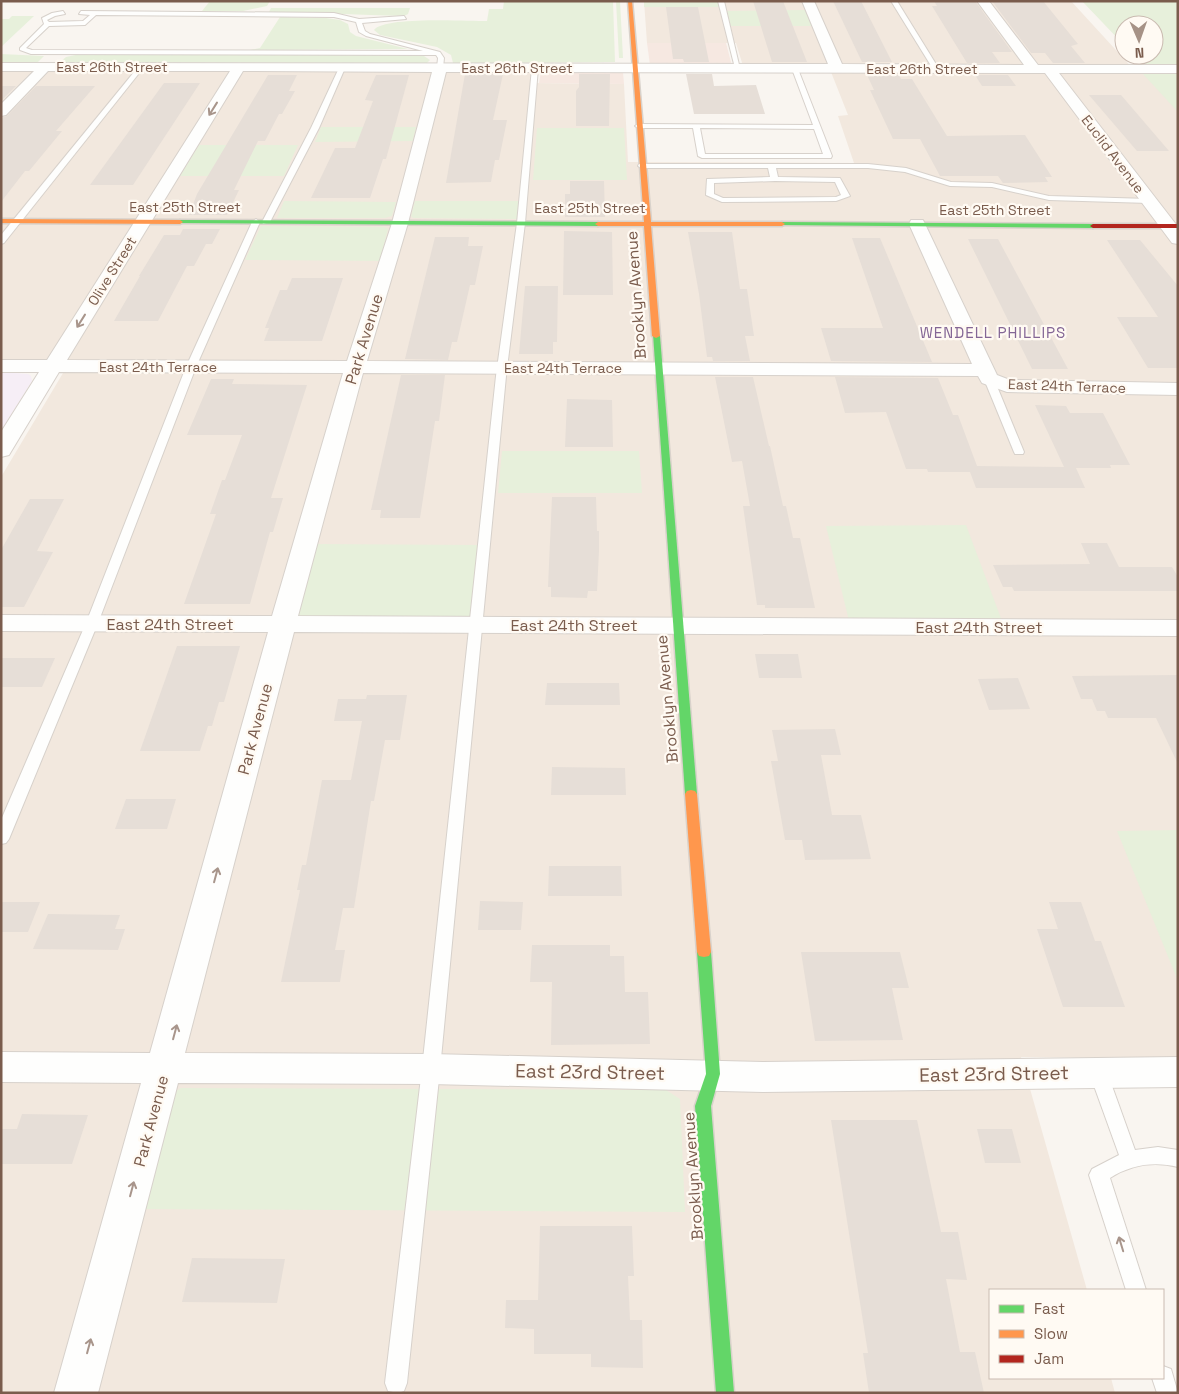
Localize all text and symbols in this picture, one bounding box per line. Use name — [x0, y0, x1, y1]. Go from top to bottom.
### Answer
north arrow — [1114, 15, 1164, 65]
text: N — [1134, 44, 1144, 62]
street label: East 26th Street — [56, 58, 168, 76]
street label: East 26th Street — [461, 59, 573, 77]
street label: East 26th Street — [866, 60, 978, 78]
one-way arrow — [208, 101, 218, 115]
street label: Euclid Avenue — [1078, 111, 1148, 197]
street label: East 25th Street — [129, 198, 241, 216]
street label: East 25th Street — [534, 199, 646, 217]
street label: East 25th Street — [939, 201, 1051, 219]
street label: Brooklyn Avenue — [621, 230, 651, 360]
street label: Olive Street — [84, 233, 140, 309]
street label: Park Avenue — [340, 291, 388, 387]
one-way arrow — [76, 313, 86, 327]
district label: WENDELL PHILLIPS — [920, 323, 1066, 342]
street label: East 24th Terrace — [99, 358, 217, 376]
street label: East 24th Terrace — [504, 359, 622, 377]
street label: East 24th Terrace — [1008, 375, 1126, 397]
street label: East 24th Street — [106, 614, 234, 635]
street label: East 24th Street — [510, 615, 638, 636]
street label: East 24th Street — [915, 617, 1043, 638]
street label: Brooklyn Avenue — [651, 634, 683, 764]
street label: Park Avenue — [233, 681, 277, 777]
one-way arrow — [212, 868, 222, 884]
one-way arrow — [170, 1025, 180, 1041]
street label: East 23rd Street — [515, 1058, 665, 1086]
street label: East 23rd Street — [919, 1060, 1069, 1088]
street label: Park Avenue — [129, 1073, 173, 1169]
street label: Brooklyn Avenue — [678, 1111, 708, 1241]
one-way arrow — [127, 1181, 137, 1197]
one-way arrow — [1116, 1236, 1125, 1252]
legend — [989, 1289, 1164, 1379]
text: Fast — [1034, 1299, 1065, 1318]
text: Slow — [1034, 1324, 1068, 1343]
one-way arrow — [85, 1338, 94, 1354]
text: Jam — [1034, 1349, 1064, 1368]

